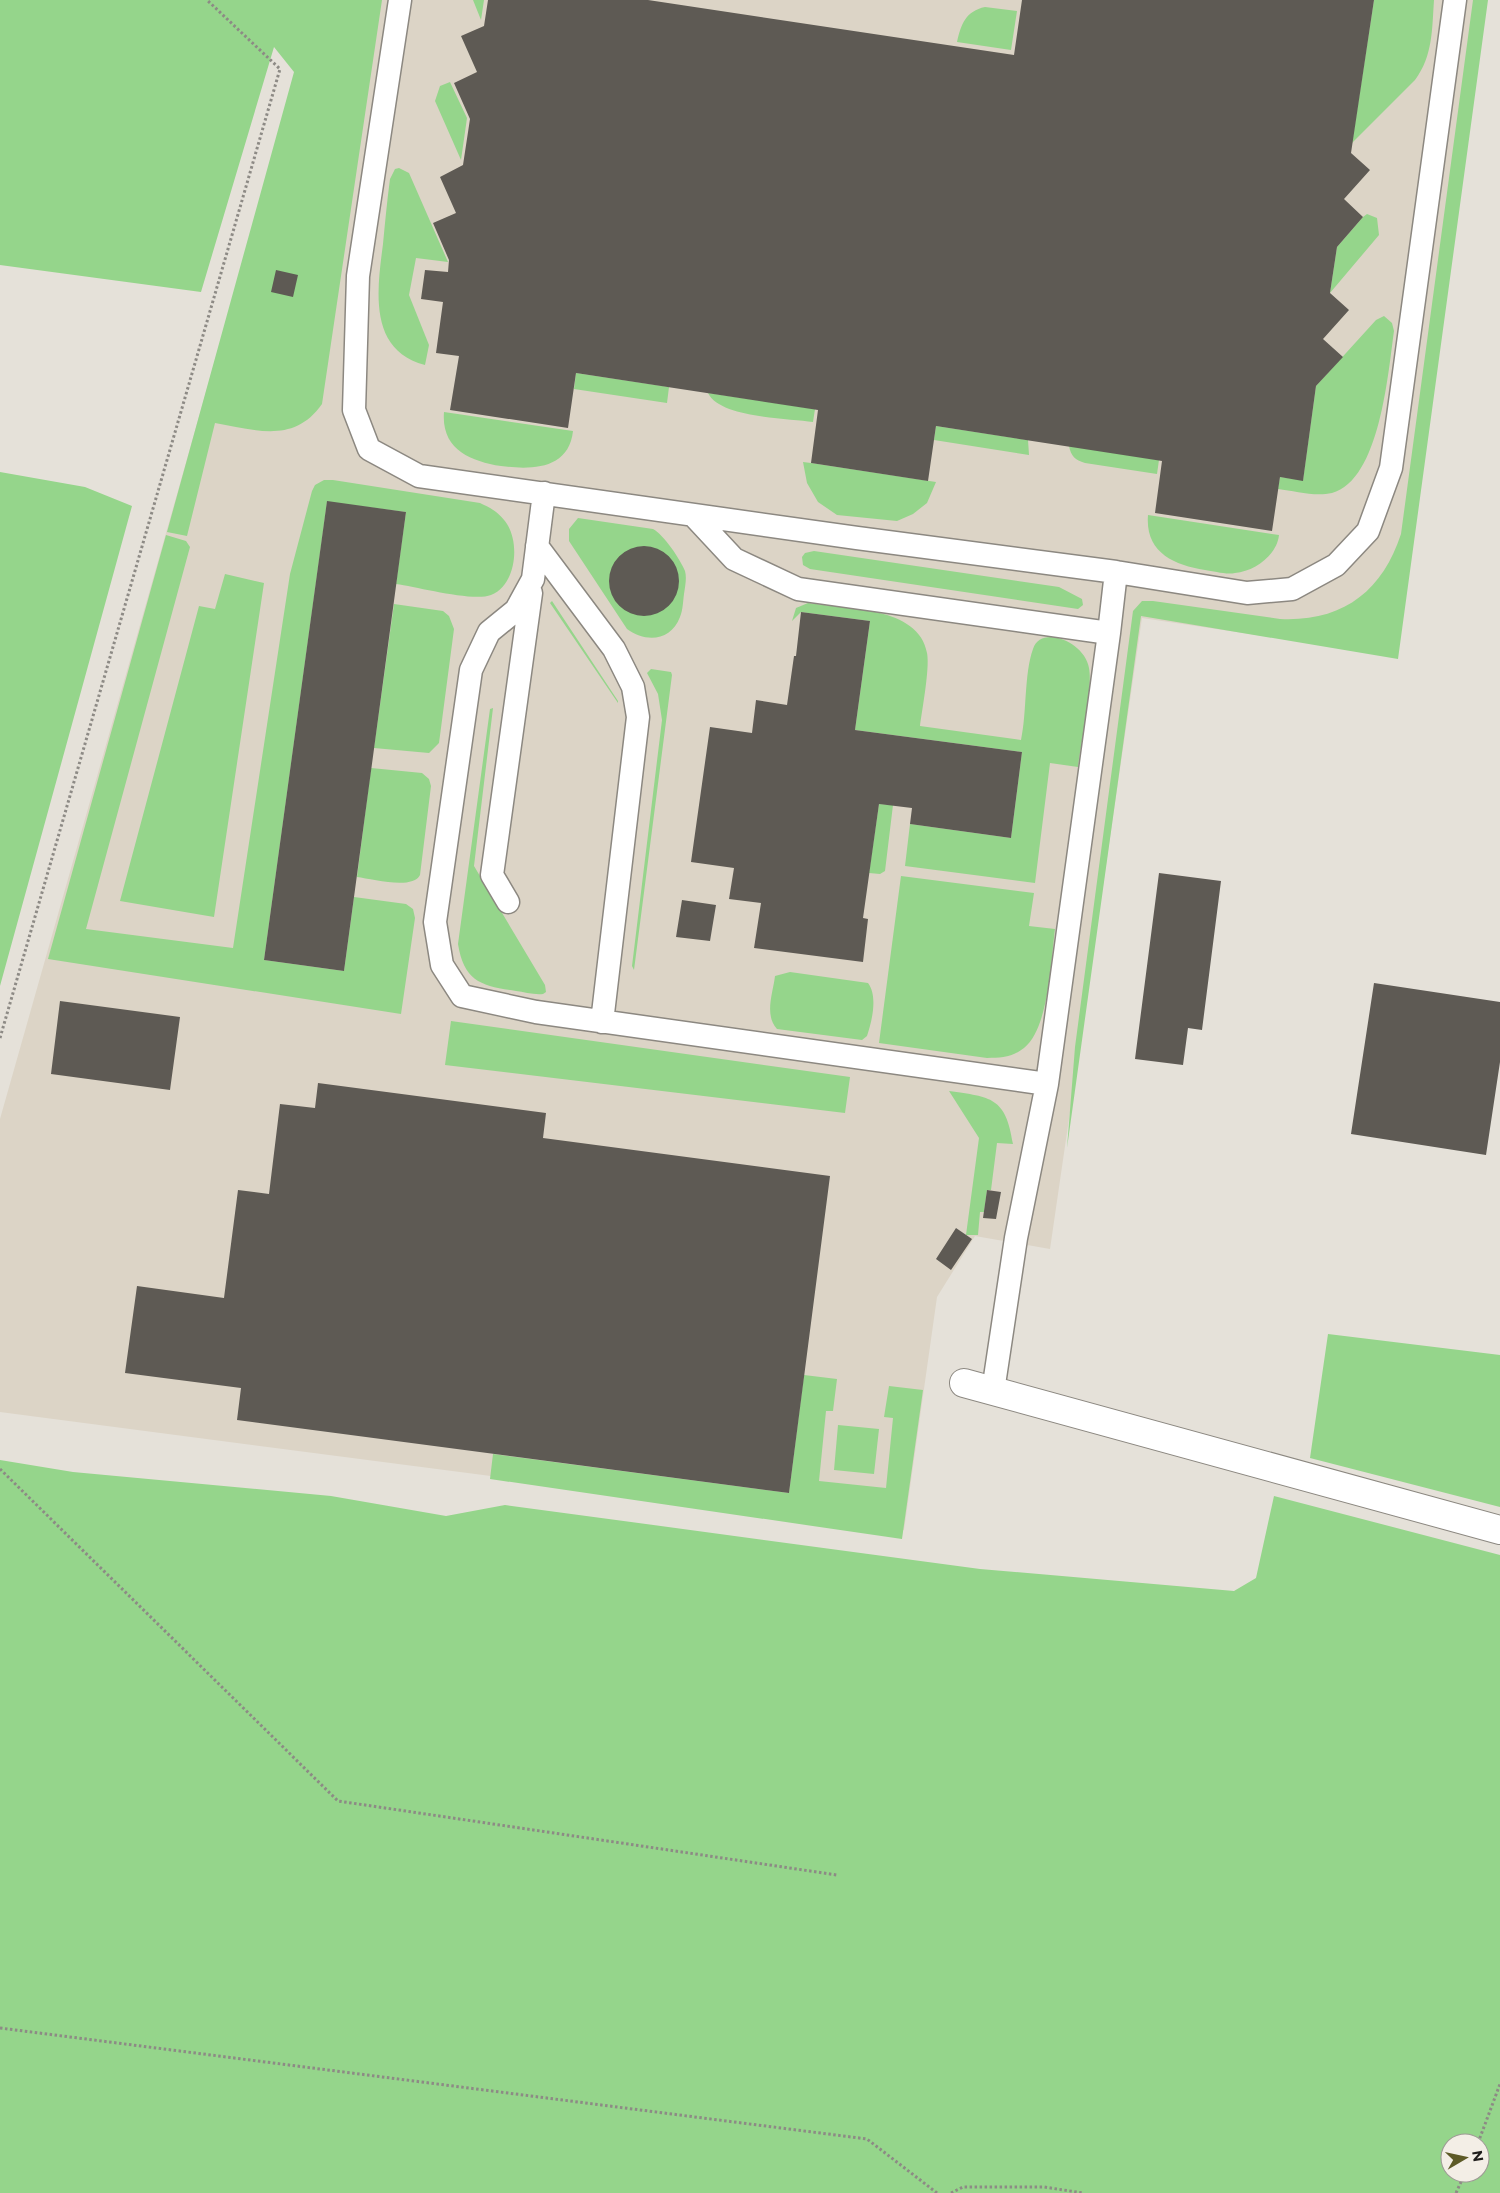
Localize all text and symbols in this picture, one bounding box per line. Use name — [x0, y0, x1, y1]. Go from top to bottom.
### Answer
north arrow — [1440, 2133, 1490, 2183]
text: N — [1468, 2149, 1488, 2163]

